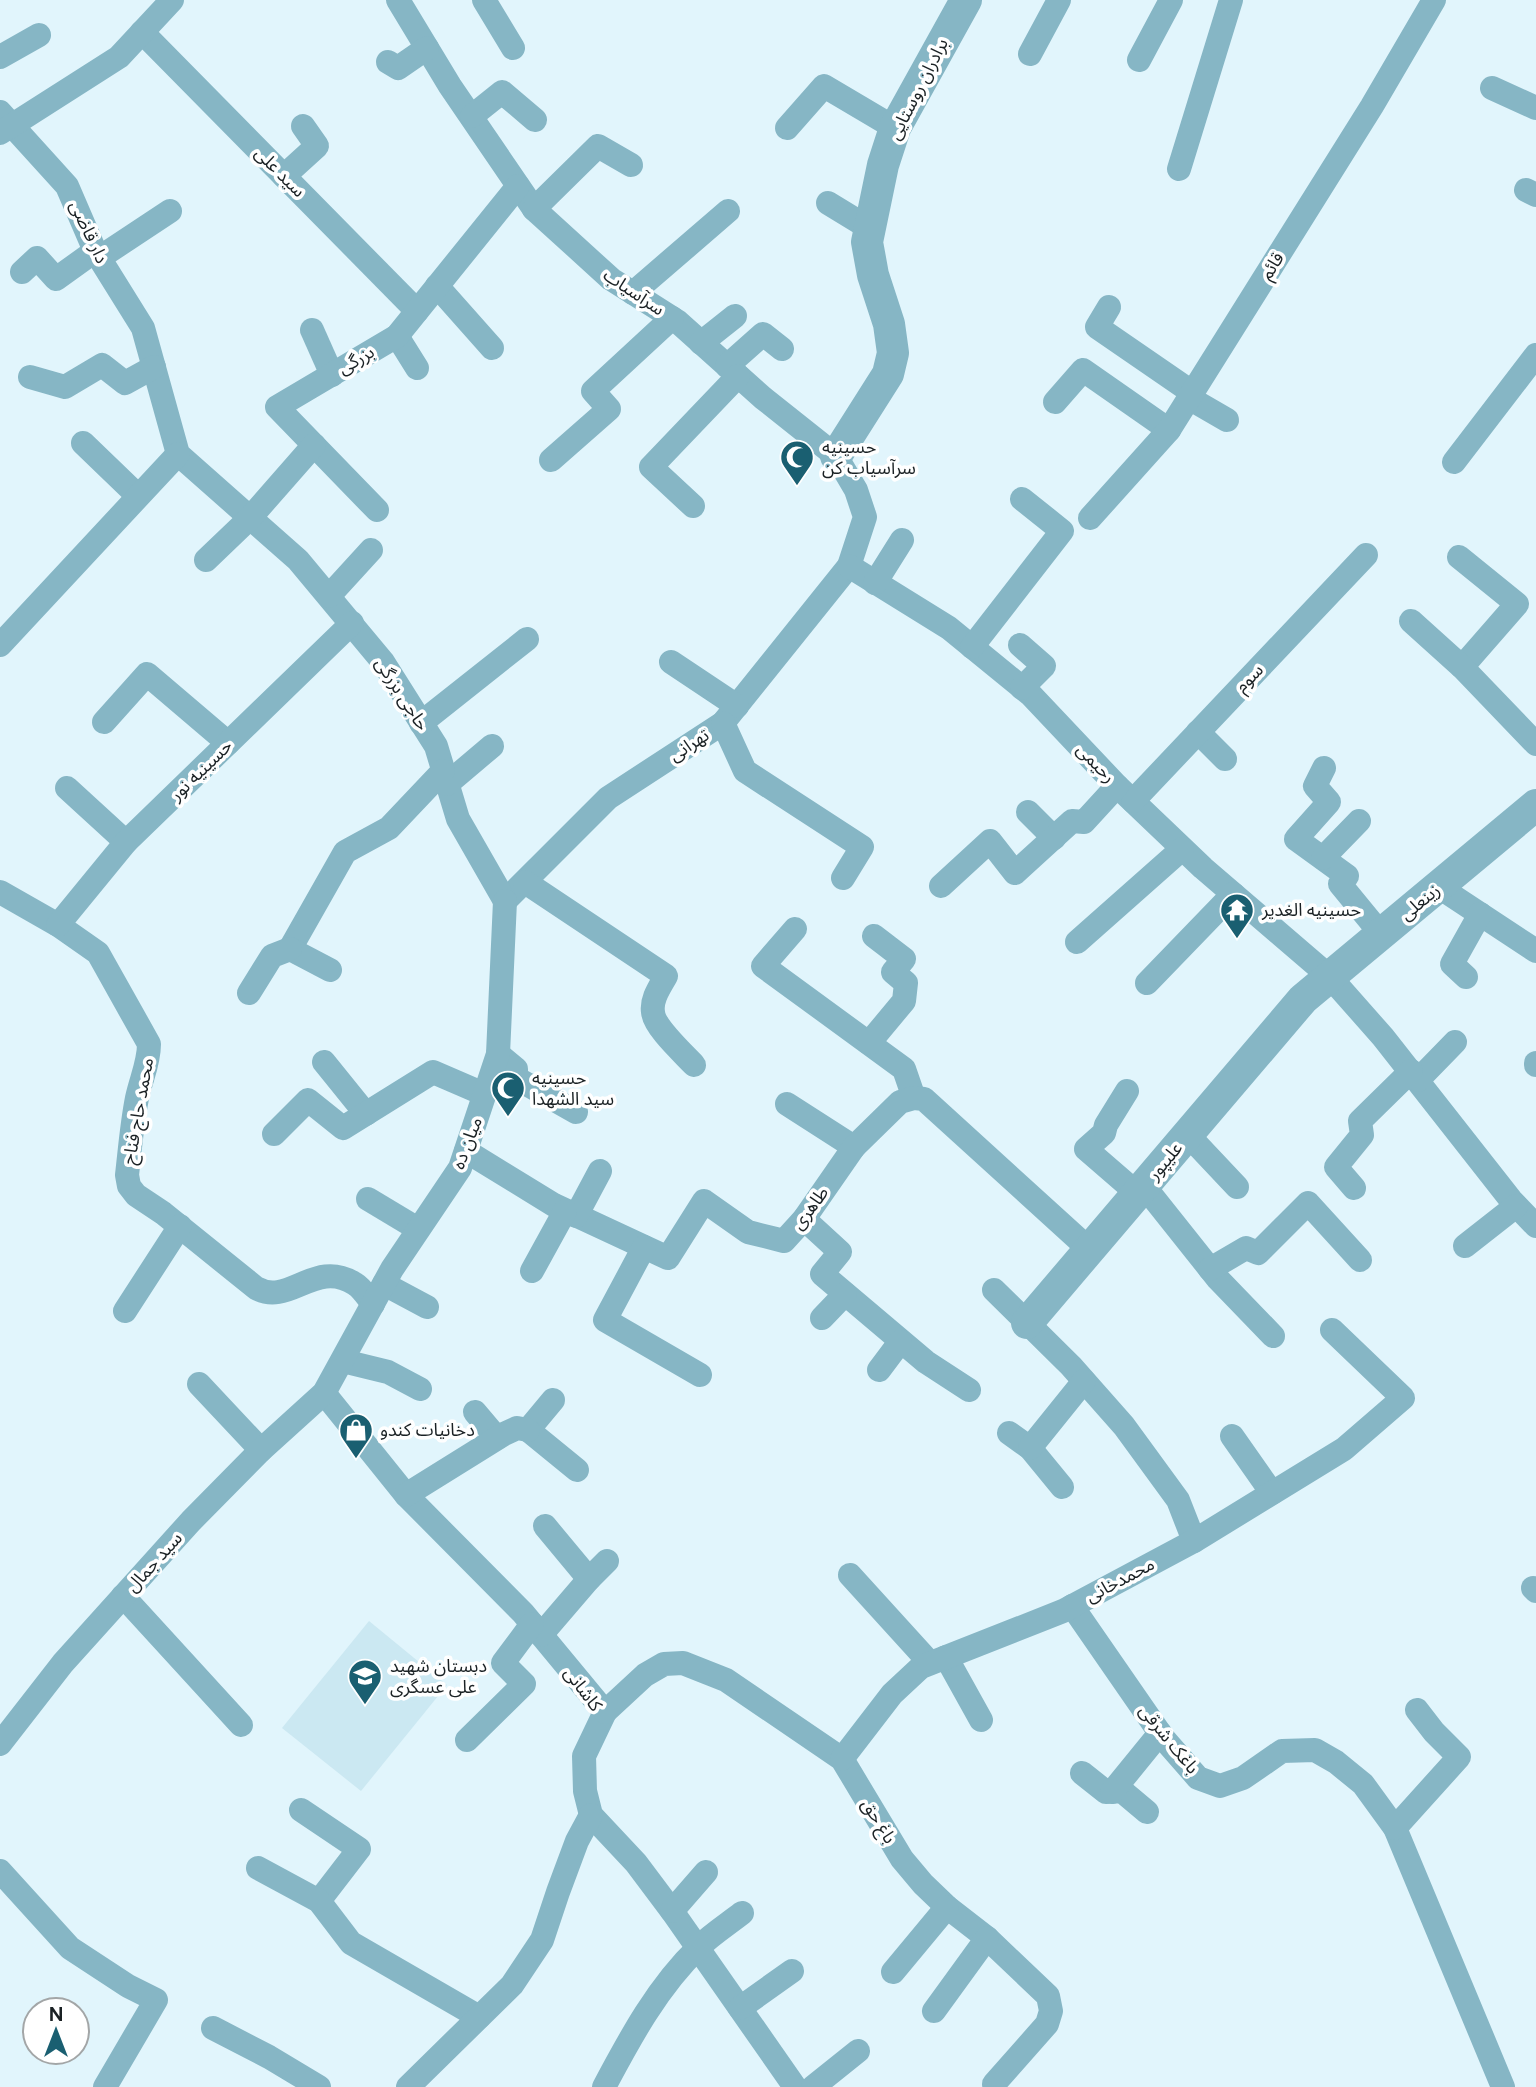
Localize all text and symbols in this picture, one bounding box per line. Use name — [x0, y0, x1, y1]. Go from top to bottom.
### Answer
street label: برادران روستایی — [883, 35, 953, 143]
street label: سید علی — [250, 142, 310, 202]
street label: دار قاضی — [65, 197, 113, 267]
street label: قائم — [1255, 248, 1291, 285]
street label: سرآسیاب — [599, 264, 669, 320]
street label: بزرگی — [334, 341, 378, 379]
place label: حسینیه سرآسیاب کن — [822, 436, 916, 479]
mosque icon: حسینیه سرآسیاب کن — [778, 438, 816, 487]
street label: حاجی بزرگی — [370, 653, 434, 735]
street label: سوم — [1230, 659, 1270, 699]
street label: تهرانی — [665, 724, 713, 766]
street label: حسینیه نور — [164, 735, 237, 806]
street label: رحیمی — [1072, 739, 1120, 787]
street label: زینعلی — [1395, 879, 1445, 925]
temple icon: حسینیه الغدیر — [1218, 891, 1256, 940]
place label: حسینیه الغدیر — [1261, 899, 1361, 921]
street label: محمد حاج فناح — [118, 1056, 160, 1166]
place label: حسینیه سید الشهدا — [532, 1067, 614, 1110]
mosque icon: حسینیه سید الشهدا — [489, 1069, 527, 1118]
street label: میان ده — [447, 1114, 487, 1172]
street label: علیپور — [1142, 1137, 1187, 1185]
street label: طاهری — [787, 1182, 833, 1234]
shop icon: دخانیات کندو — [337, 1411, 375, 1460]
place label: دخانیات کندو — [380, 1419, 475, 1441]
street label: سید جمال — [121, 1527, 187, 1597]
street label: محمدخانی — [1082, 1553, 1158, 1607]
place label: دبستان شهید علی عسگری — [390, 1655, 487, 1698]
school or university icon: دبستان شهید علی عسگری — [346, 1657, 384, 1706]
street label: کاشانی — [559, 1662, 607, 1716]
street label: باغک شرقی — [1134, 1700, 1204, 1778]
street label: باغ حق — [854, 1794, 901, 1849]
north arrow — [21, 1996, 91, 2066]
text: N — [49, 2003, 63, 2026]

